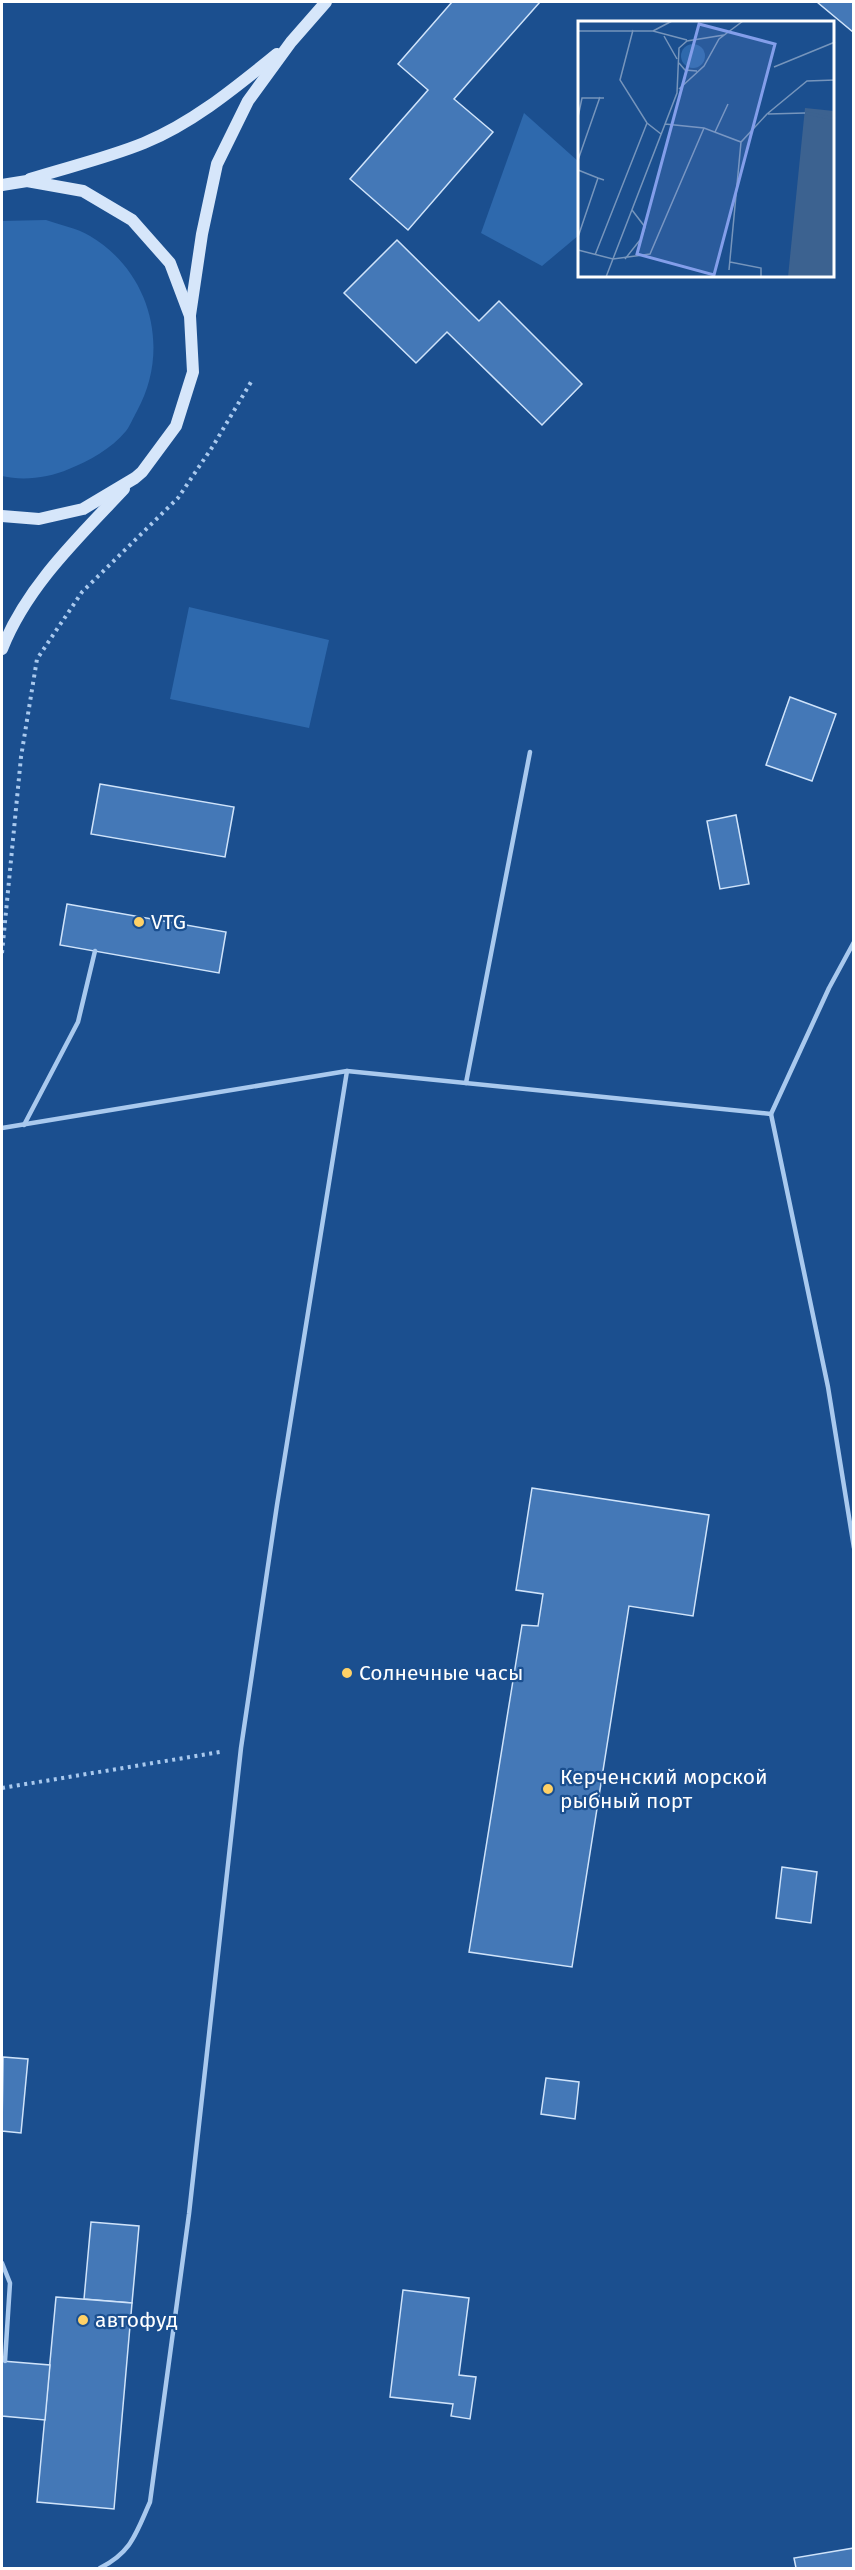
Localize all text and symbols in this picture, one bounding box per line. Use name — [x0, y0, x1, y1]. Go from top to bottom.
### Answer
inset map — [578, 21, 834, 278]
place label: VTG — [151, 909, 186, 935]
marker: VTG — [132, 915, 146, 929]
place label: Солнечные часы — [359, 1660, 523, 1686]
marker: Солнечные часы — [340, 1666, 354, 1680]
place label: Керченский морской рыбный порт — [560, 1764, 768, 1814]
marker: Керченский морской рыбный порт — [541, 1782, 555, 1796]
place label: автофуд — [95, 2307, 178, 2333]
marker: автофуд — [76, 2313, 90, 2327]

